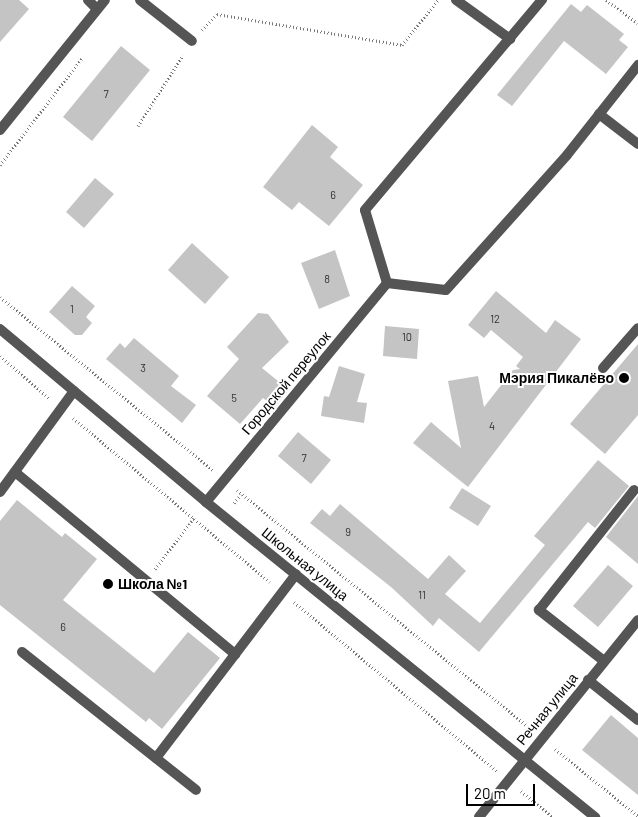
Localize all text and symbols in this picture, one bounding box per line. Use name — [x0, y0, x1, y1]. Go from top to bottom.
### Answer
house number: 7 — [103, 87, 109, 101]
house number: 6 — [330, 188, 336, 202]
house number: 8 — [324, 272, 330, 286]
house number: 1 — [70, 302, 74, 316]
house number: 12 — [490, 312, 500, 326]
street label: Городской переулок — [238, 328, 334, 438]
house number: 10 — [402, 330, 412, 344]
house number: 3 — [140, 361, 146, 375]
place label: Мэрия Пикалёво — [499, 370, 614, 386]
marker: Мэрия Пикалёво — [618, 372, 630, 384]
house number: 5 — [231, 391, 237, 405]
house number: 4 — [489, 419, 495, 433]
house number: 7 — [301, 451, 307, 465]
street label: Школьная улица — [258, 524, 352, 604]
house number: 9 — [345, 525, 351, 539]
place label: Школа №1 — [118, 576, 187, 592]
marker: Школа №1 — [102, 578, 114, 590]
house number: 11 — [418, 588, 426, 602]
house number: 6 — [60, 620, 66, 634]
street label: Речная улица — [513, 670, 581, 748]
scale bar — [468, 774, 537, 806]
text: 20 m — [474, 784, 506, 802]

